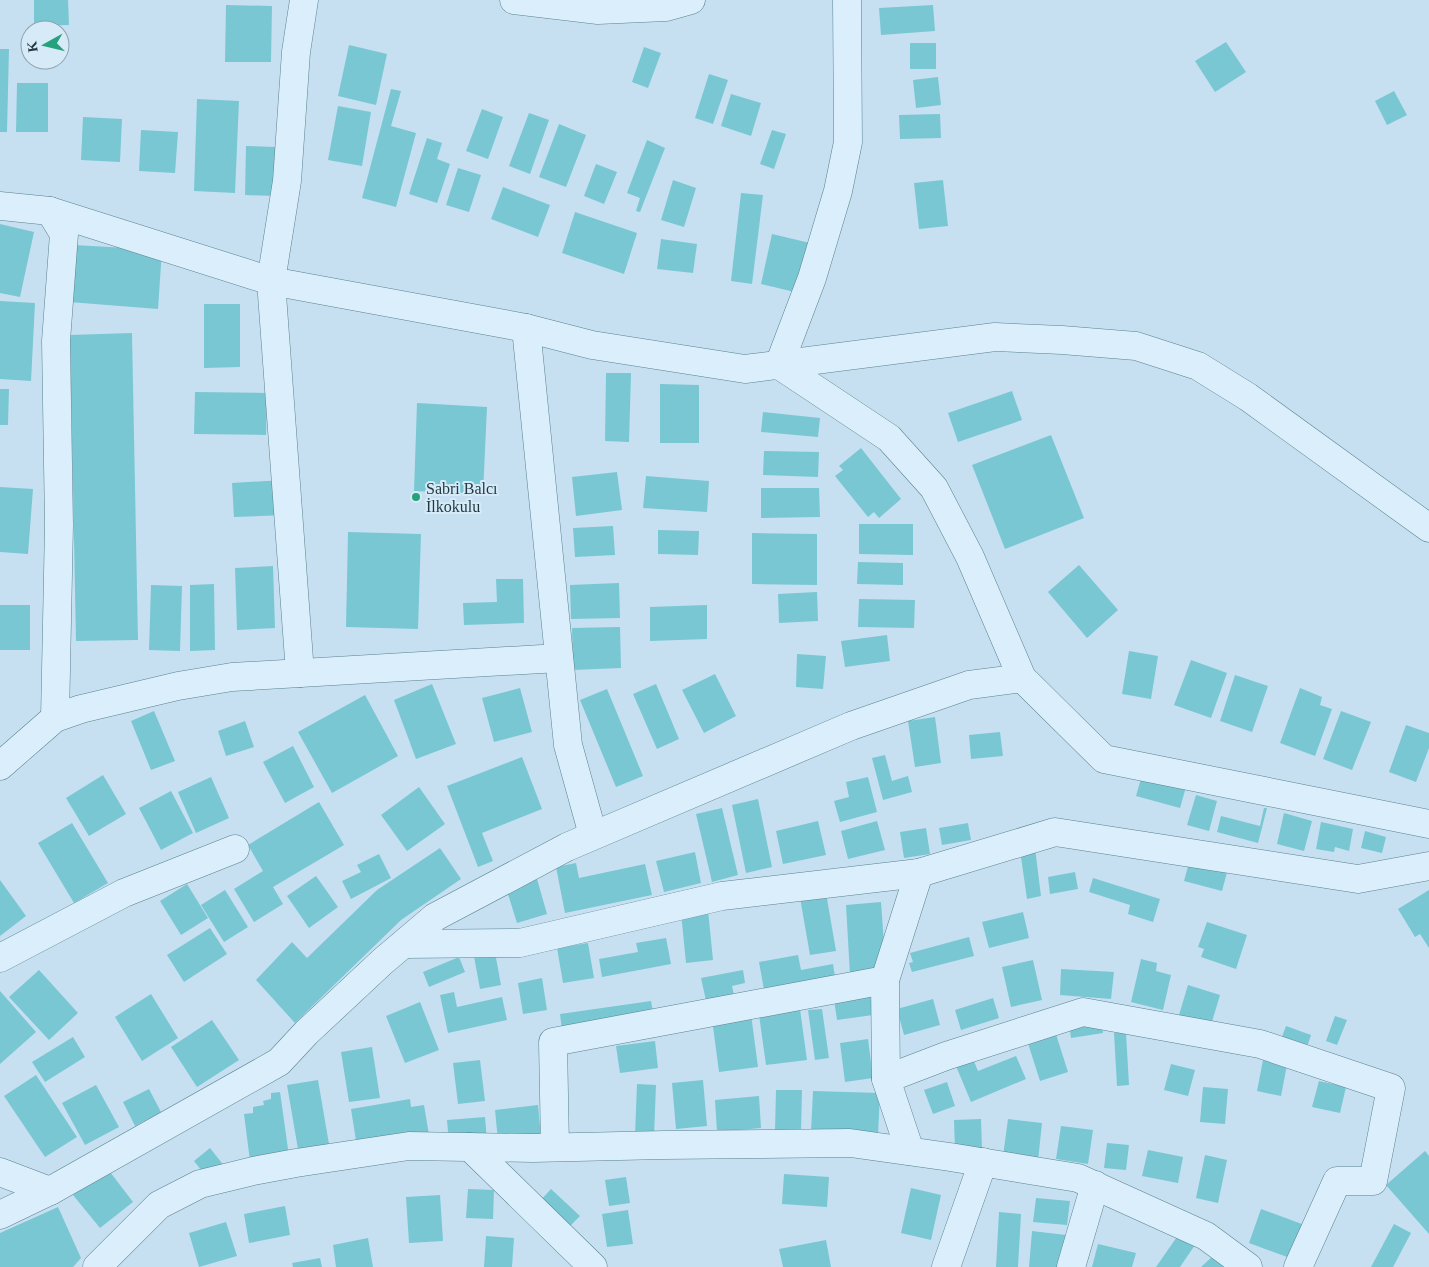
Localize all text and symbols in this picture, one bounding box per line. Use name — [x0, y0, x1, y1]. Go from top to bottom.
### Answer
north arrow — [20, 20, 70, 70]
text: K — [24, 40, 41, 53]
place label: Sabri Balcı İlkokulu — [426, 480, 498, 515]
marker: Sabri Balcı İlkokulu — [410, 491, 422, 503]

